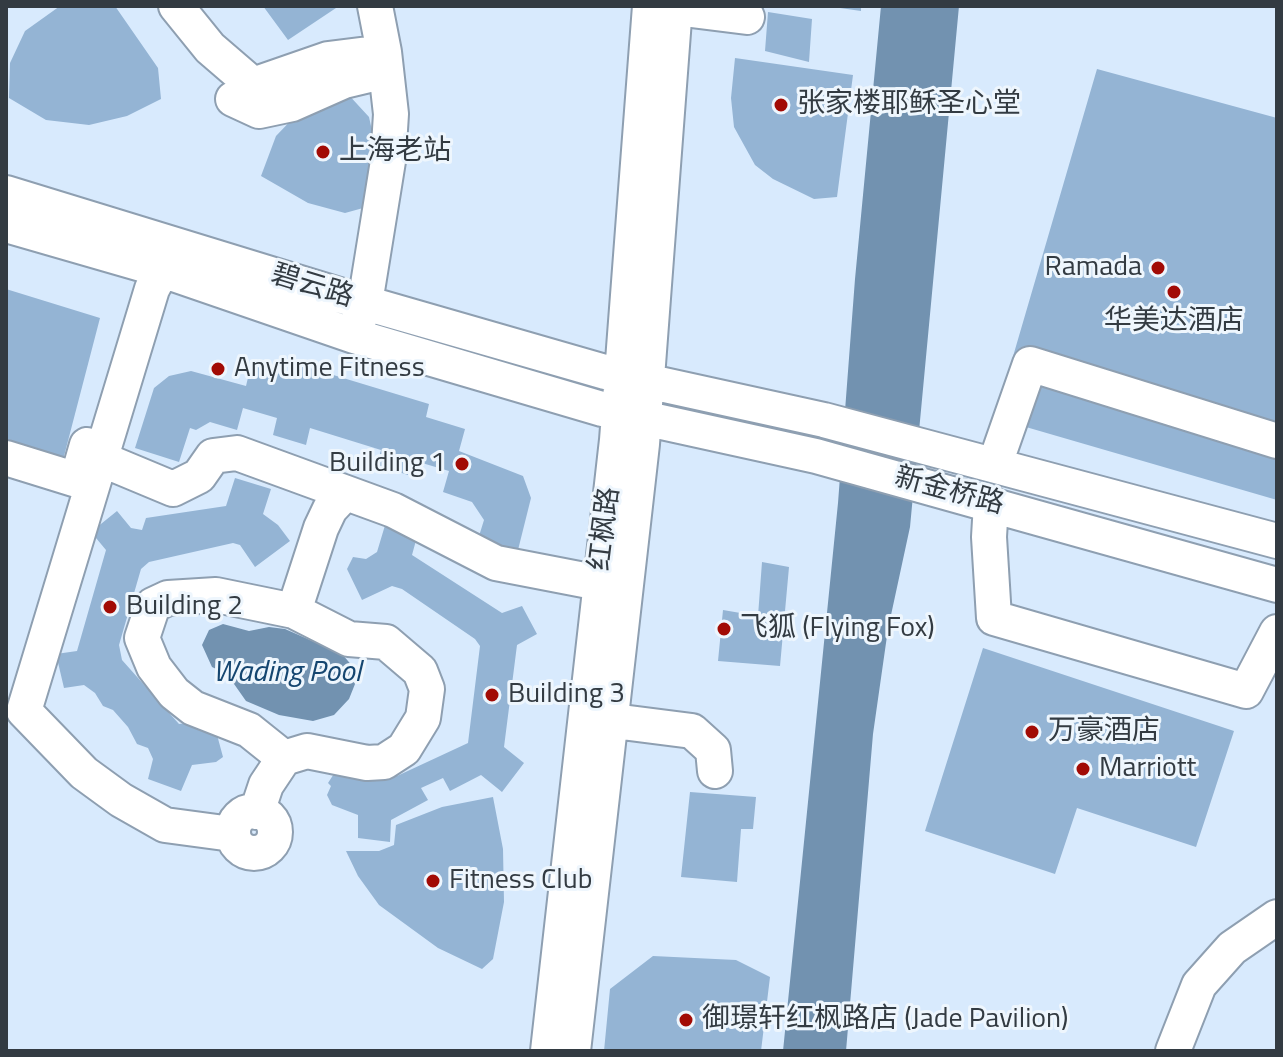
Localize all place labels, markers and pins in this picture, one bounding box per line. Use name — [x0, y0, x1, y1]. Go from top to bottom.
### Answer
place label: 张家楼耶稣圣心堂 — [797, 88, 1021, 122]
marker: 张家楼耶稣圣心堂 — [772, 96, 790, 114]
place label: 上海老站 — [339, 135, 451, 169]
marker: 上海老站 — [314, 143, 332, 161]
place label: Ramada — [1044, 251, 1142, 285]
marker: Ramada — [1149, 259, 1167, 277]
marker: 华美达酒店 — [1165, 283, 1183, 301]
place label: 华美达酒店 — [1104, 305, 1244, 339]
place label: Anytime Fitness — [234, 352, 425, 386]
marker: Anytime Fitness — [209, 360, 227, 378]
place label: Building 1 — [329, 447, 446, 481]
marker: Building 1 — [453, 455, 471, 473]
place label: Building 2 — [126, 590, 243, 624]
marker: Building 2 — [101, 598, 119, 616]
place label: 飞狐 (Flying Fox) — [740, 612, 935, 646]
marker: 飞狐 (Flying Fox) — [715, 620, 733, 638]
place label: Building 3 — [508, 678, 625, 712]
marker: Building 3 — [483, 686, 501, 704]
place label: 万豪酒店 — [1048, 715, 1160, 749]
marker: 万豪酒店 — [1023, 723, 1041, 741]
place label: Marriott — [1099, 752, 1196, 786]
marker: Marriott — [1074, 760, 1092, 778]
place label: Fitness Club — [449, 864, 592, 898]
marker: Fitness Club — [424, 872, 442, 890]
place label: 御璟轩红枫路店 (Jade Pavilion) — [702, 1003, 1068, 1037]
marker: 御璟轩红枫路店 (Jade Pavilion) — [677, 1011, 695, 1029]

